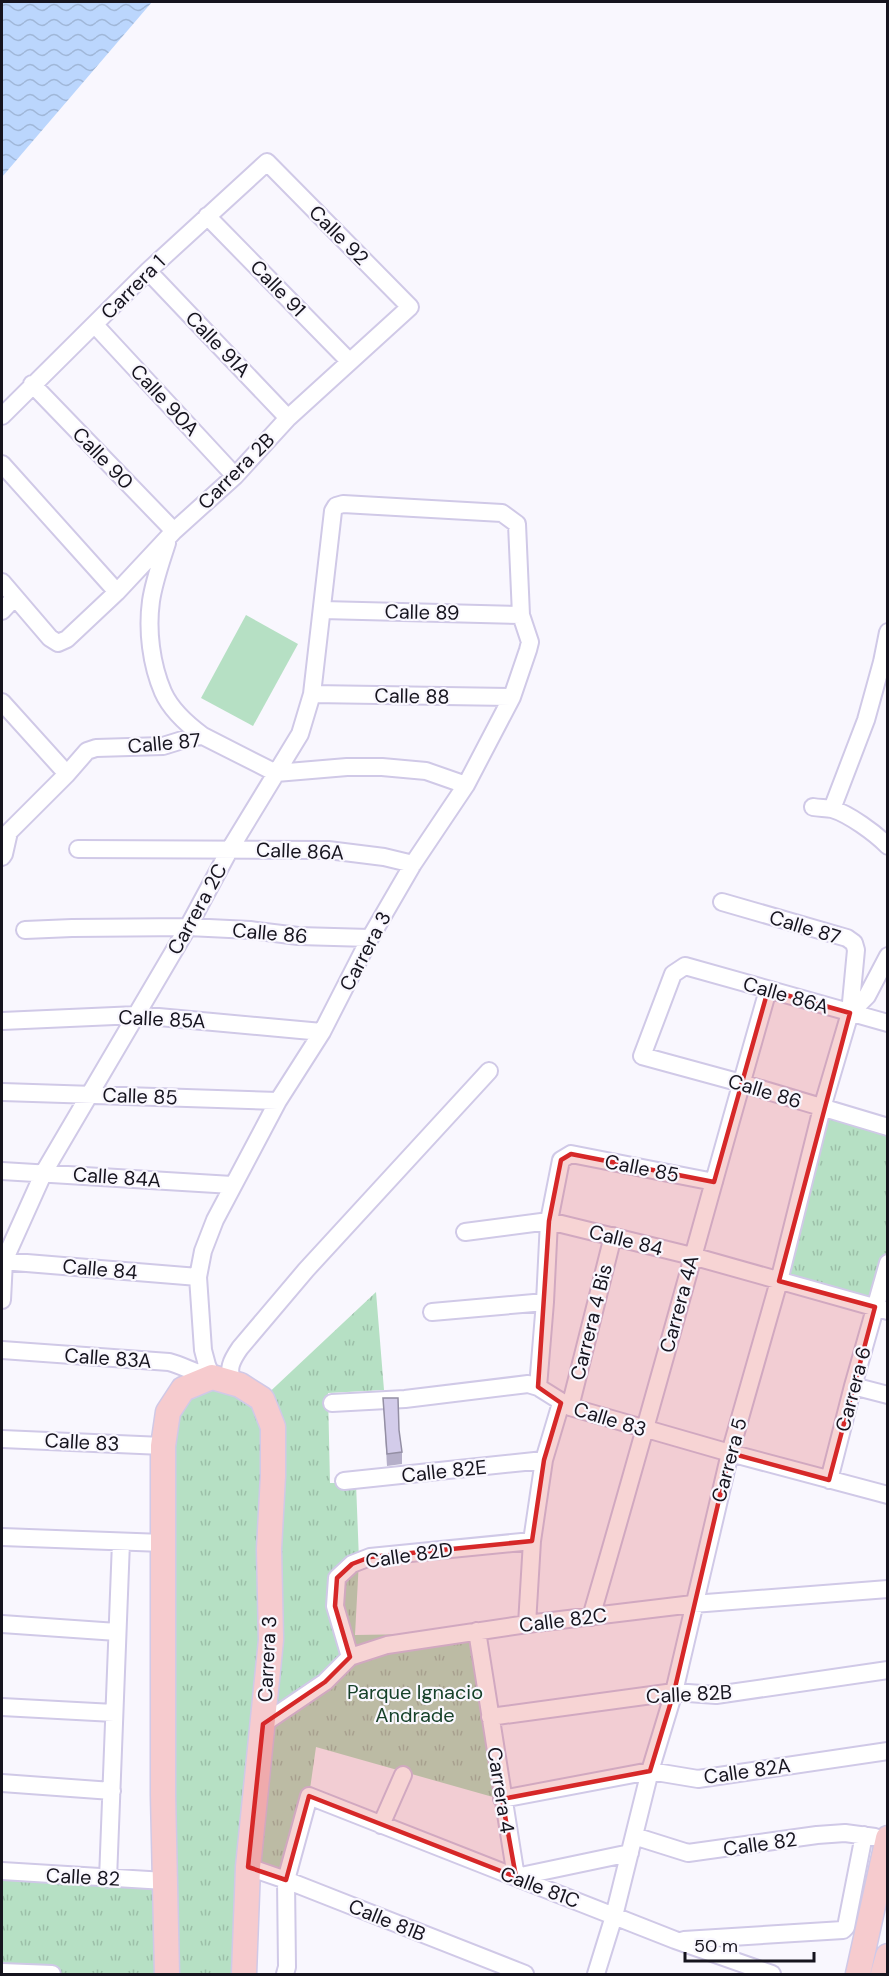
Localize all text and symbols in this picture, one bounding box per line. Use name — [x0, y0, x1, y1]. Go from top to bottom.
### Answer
street label: Calle 92 — [303, 199, 375, 271]
street label: Carrera 1 — [95, 249, 171, 325]
street label: Calle 91 — [245, 254, 311, 322]
street label: Calle 91A — [180, 305, 256, 383]
street label: Calle 90A — [125, 358, 205, 442]
street label: Calle 90 — [67, 421, 139, 495]
street label: Carrera 2B — [192, 427, 280, 515]
street label: Calle 89 — [384, 598, 460, 626]
street label: Calle 88 — [374, 682, 450, 710]
street label: Calle 87 — [126, 727, 202, 759]
street label: Calle 86A — [256, 836, 344, 866]
street label: Carrera 2C — [161, 859, 233, 959]
street label: Calle 87 — [766, 904, 844, 950]
street label: Carrera 3 — [333, 907, 397, 995]
street label: Calle 86 — [231, 917, 309, 949]
street label: Calle 86A — [740, 970, 832, 1020]
street label: Calle 85A — [118, 1004, 206, 1034]
street label: Calle 86 — [725, 1068, 805, 1114]
street label: Calle 85 — [102, 1082, 178, 1110]
street label: Calle 85 — [603, 1148, 681, 1188]
street label: Calle 84A — [72, 1161, 162, 1193]
street label: Calle 84 — [586, 1218, 666, 1262]
street label: Carrera 4A — [653, 1252, 705, 1356]
street label: Calle 84 — [61, 1253, 139, 1285]
street label: Carrera 4 Bis — [564, 1261, 618, 1383]
street label: Calle 83A — [64, 1342, 152, 1374]
street label: Carrera 6 — [829, 1344, 877, 1434]
street label: Calle 83 — [570, 1396, 650, 1442]
street label: Carrera 5 — [705, 1415, 753, 1505]
street label: Calle 83 — [44, 1427, 120, 1457]
street label: Calle 82E — [400, 1454, 488, 1488]
street label: Calle 82D — [364, 1536, 454, 1574]
street label: Calle 82C — [518, 1602, 608, 1638]
street label: Carrera 3 — [252, 1615, 282, 1703]
park label: Parque Ignacio Andrade — [347, 1679, 483, 1728]
street label: Calle 82B — [645, 1679, 733, 1709]
street label: Carrera 4 — [481, 1745, 521, 1835]
street label: Calle 82A — [702, 1752, 792, 1790]
street label: Calle 82 — [721, 1826, 799, 1862]
street label: Calle 81C — [497, 1860, 583, 1914]
street label: Calle 82 — [45, 1862, 121, 1892]
street label: Calle 81B — [345, 1893, 429, 1947]
scale bar — [685, 1925, 814, 1963]
text: 50 m — [694, 1934, 738, 1958]

